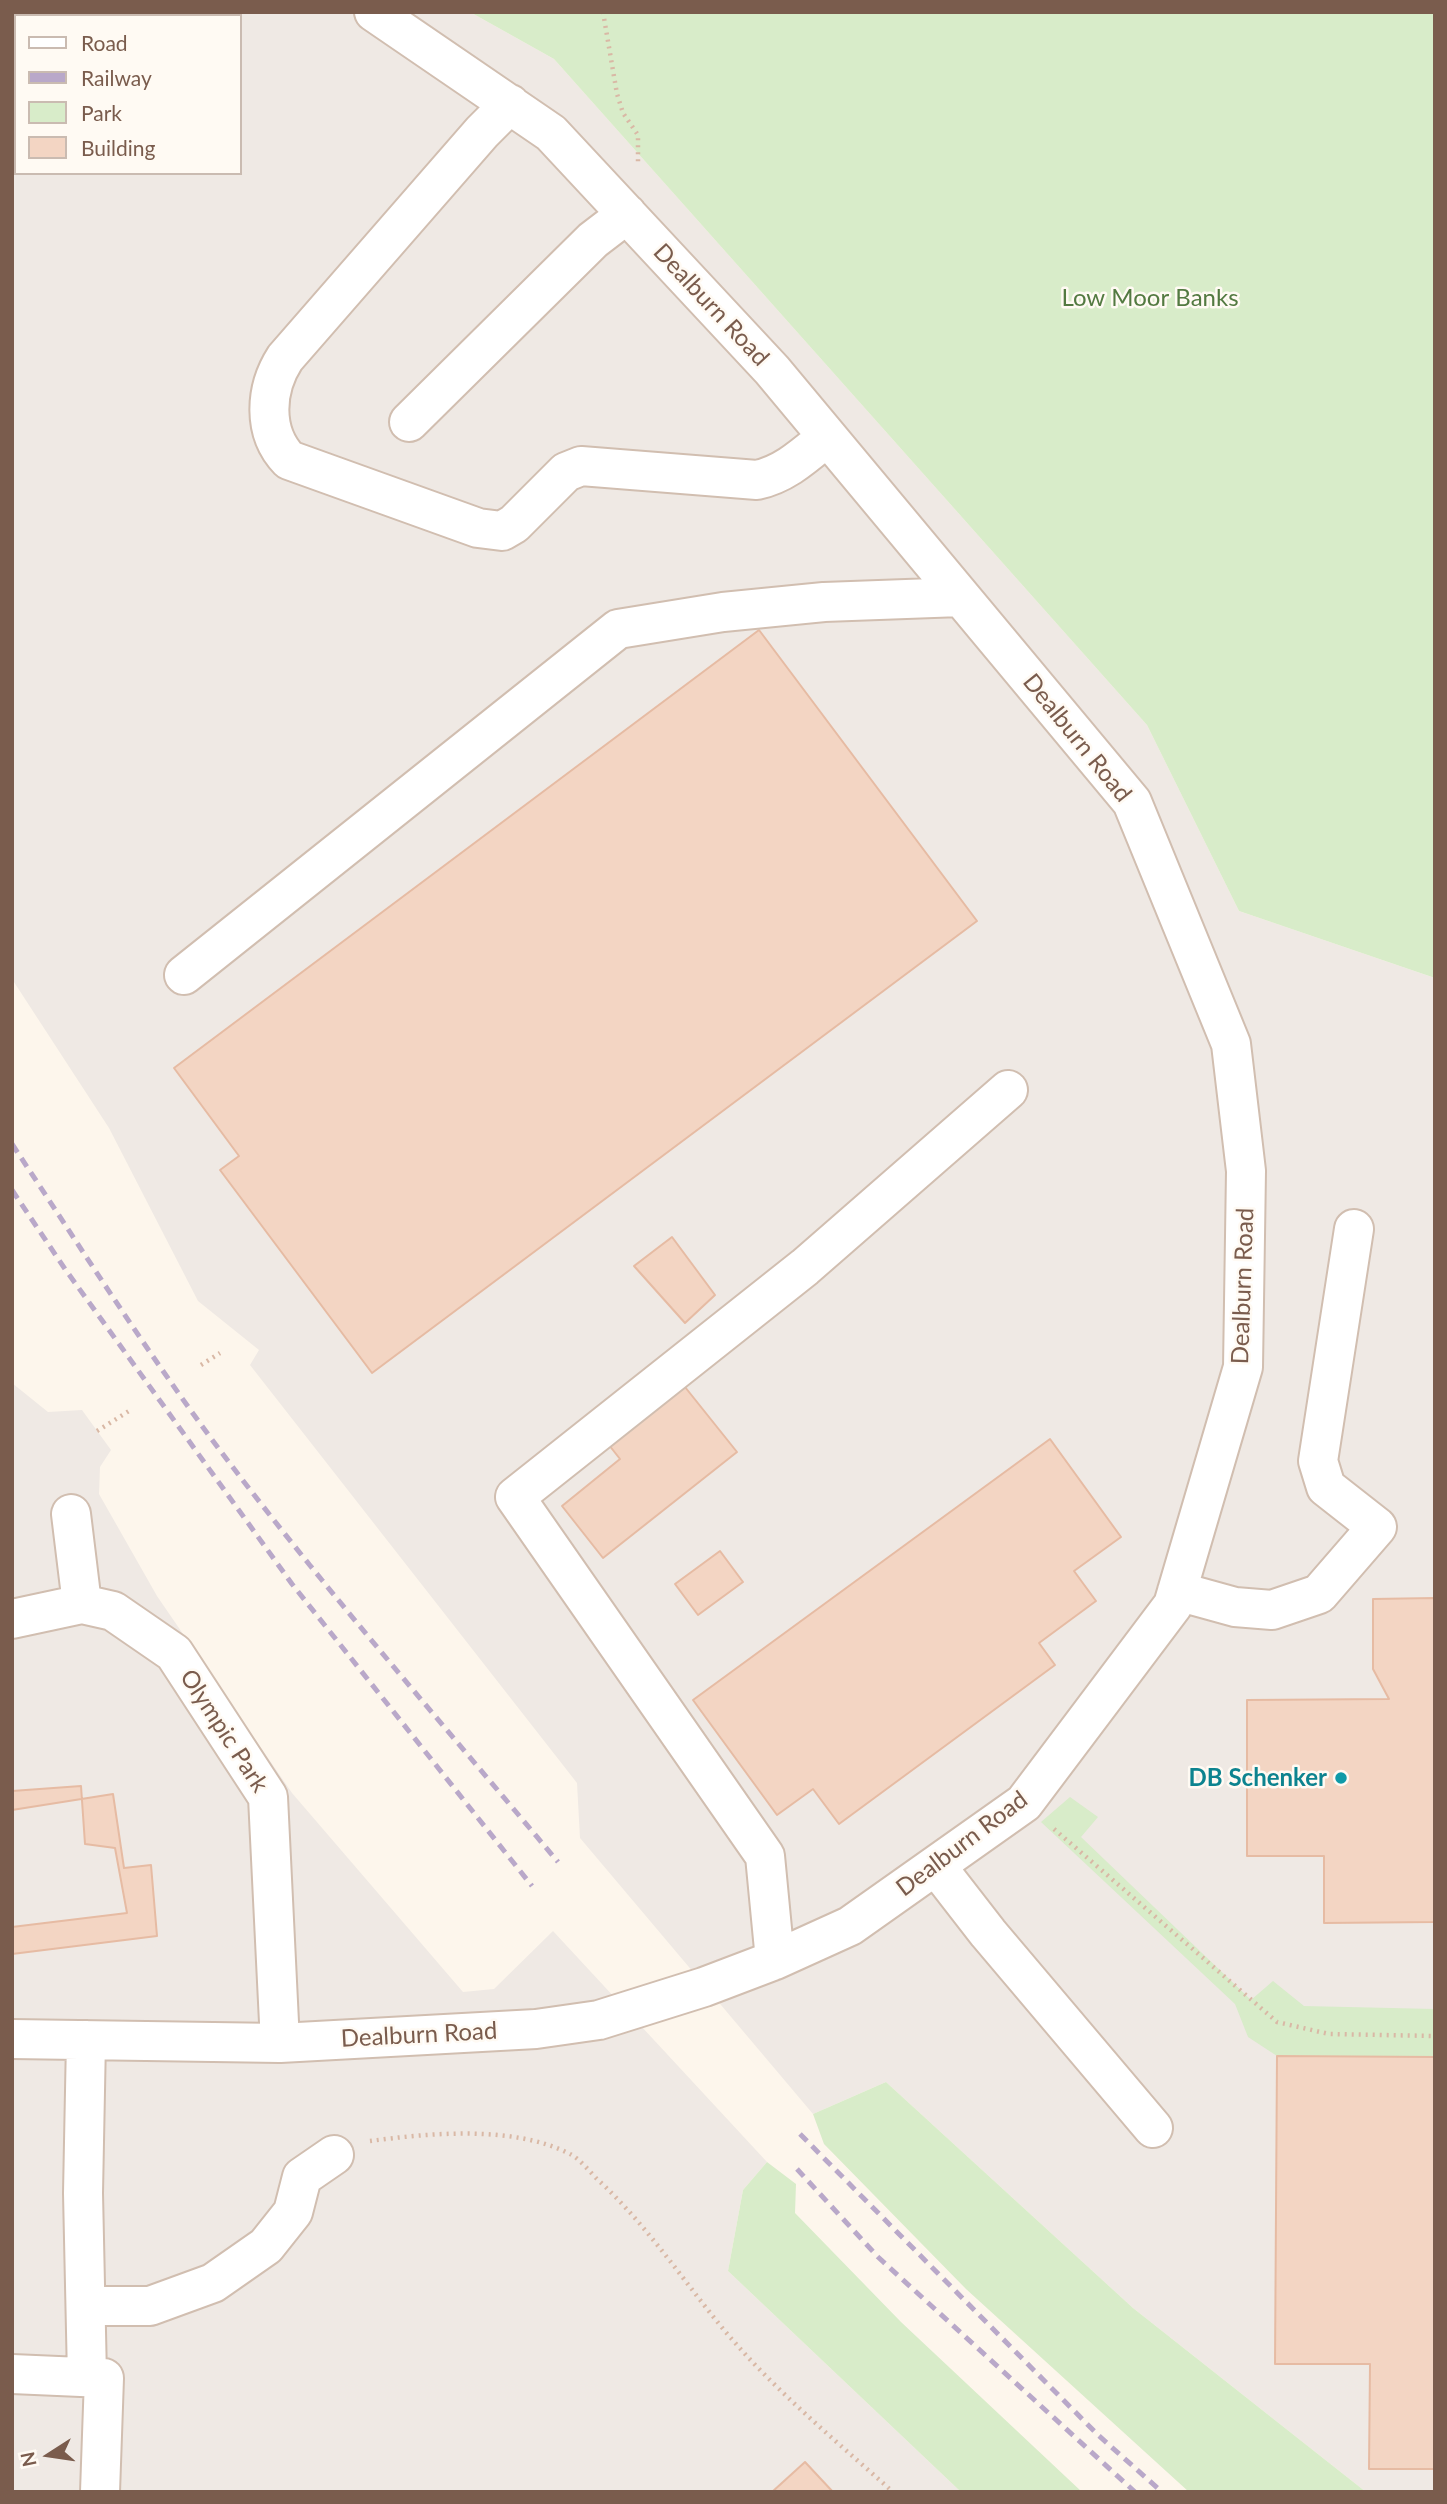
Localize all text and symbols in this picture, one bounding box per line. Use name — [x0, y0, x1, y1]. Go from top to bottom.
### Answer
legend — [14, 14, 242, 175]
text: Road — [81, 30, 128, 55]
text: Railway — [81, 65, 152, 90]
text: Park — [81, 100, 122, 125]
text: Building — [81, 135, 156, 160]
street label: Dealburn Road — [647, 238, 775, 372]
park label: Low Moor Banks — [1061, 284, 1239, 312]
street label: Dealburn Road — [1017, 668, 1137, 808]
street label: Dealburn Road — [1226, 1207, 1260, 1365]
street label: Olympic Park — [174, 1664, 274, 1798]
place label: DB Schenker — [1189, 1764, 1327, 1792]
marker: DB Schenker — [1333, 1770, 1349, 1786]
street label: Dealburn Road — [891, 1785, 1033, 1903]
street label: Dealburn Road — [340, 2017, 498, 2053]
north arrow — [14, 2420, 84, 2490]
text: N — [15, 2450, 41, 2469]

